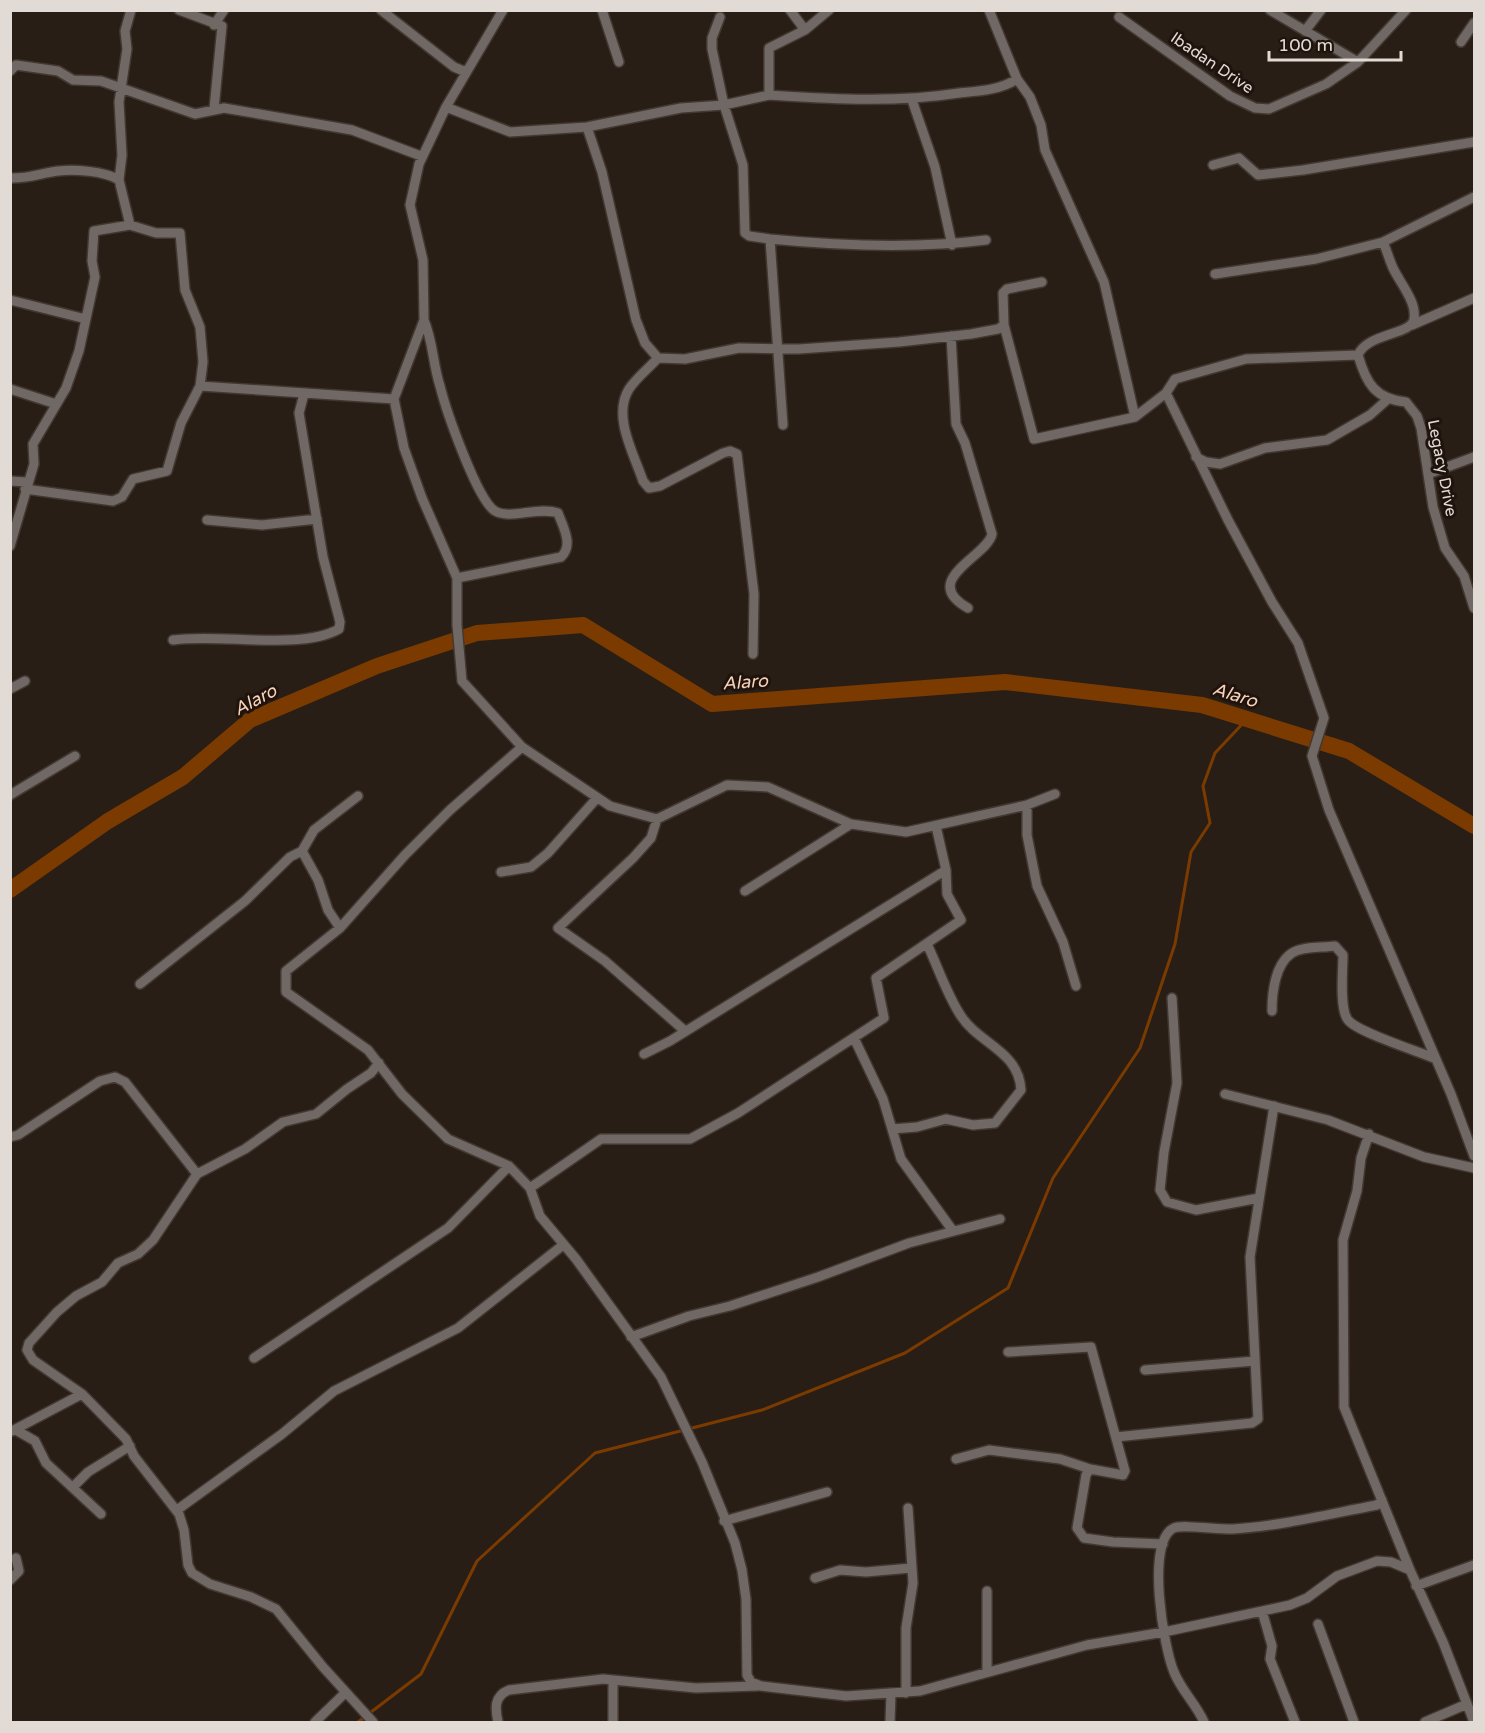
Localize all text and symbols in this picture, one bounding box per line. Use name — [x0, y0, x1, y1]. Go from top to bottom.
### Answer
scale bar — [1269, 24, 1401, 62]
street label: Ibadan Drive — [1167, 28, 1257, 98]
text: 100 m — [1278, 34, 1333, 56]
street label: Legacy Drive — [1423, 418, 1461, 518]
water label: Alaro — [722, 669, 770, 695]
water label: Alaro — [1210, 678, 1261, 712]
water label: Alaro — [230, 679, 281, 720]

